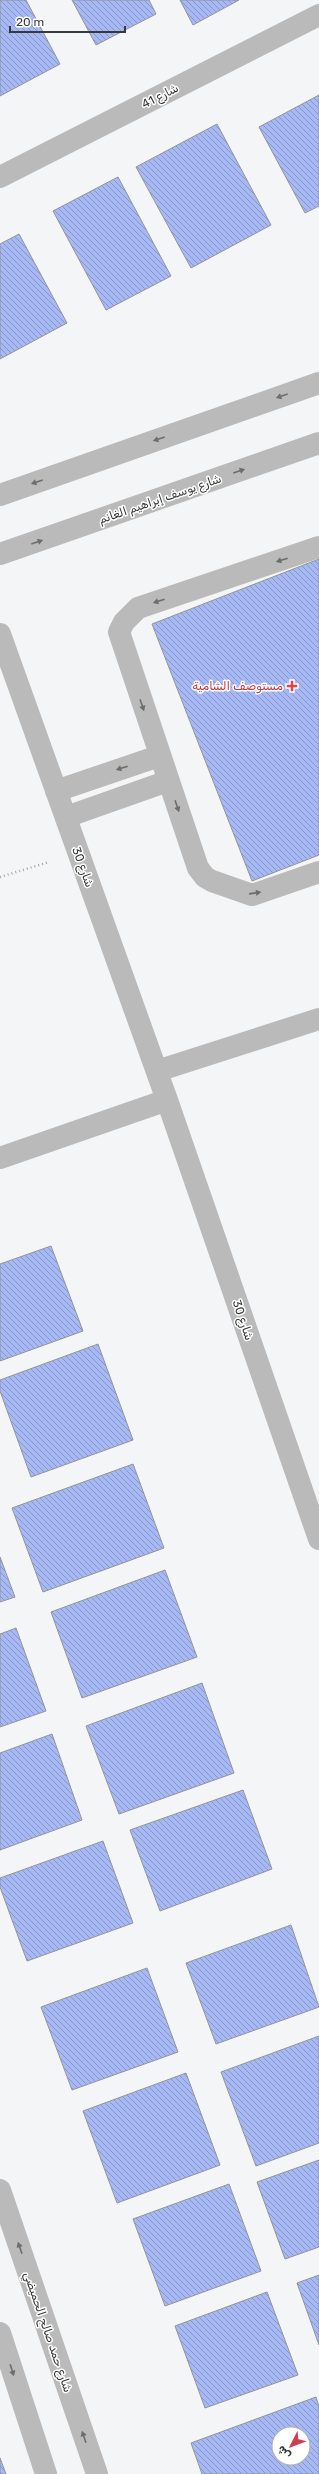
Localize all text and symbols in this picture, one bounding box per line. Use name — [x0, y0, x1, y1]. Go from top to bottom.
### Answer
scale bar — [10, 8, 125, 34]
text: 20 m — [16, 15, 44, 29]
street label: شارع 41 — [139, 81, 182, 113]
one-way arrow — [276, 394, 288, 400]
one-way arrow — [153, 436, 165, 442]
one-way arrow — [233, 468, 245, 474]
street label: شارع يوسف إبراهيم الغانم — [97, 471, 224, 528]
one-way arrow — [30, 479, 42, 485]
one-way arrow — [31, 538, 43, 544]
one-way arrow — [276, 557, 288, 563]
one-way arrow — [152, 598, 164, 604]
place label: مستوصف الشامية — [192, 679, 283, 694]
marker: مستوصف الشامية — [286, 680, 298, 692]
one-way arrow — [139, 699, 145, 711]
one-way arrow — [116, 766, 128, 772]
one-way arrow — [174, 801, 180, 813]
street label: شارع 30 — [67, 845, 97, 890]
one-way arrow — [248, 890, 261, 896]
street label: شارع 30 — [228, 1298, 256, 1343]
one-way arrow — [16, 2241, 22, 2253]
street label: شارع حمد صالح الحميضي — [19, 2270, 75, 2395]
one-way arrow — [9, 2364, 15, 2376]
north arrow — [271, 2426, 311, 2466]
one-way arrow — [81, 2431, 87, 2443]
text: ش — [274, 2443, 293, 2462]

